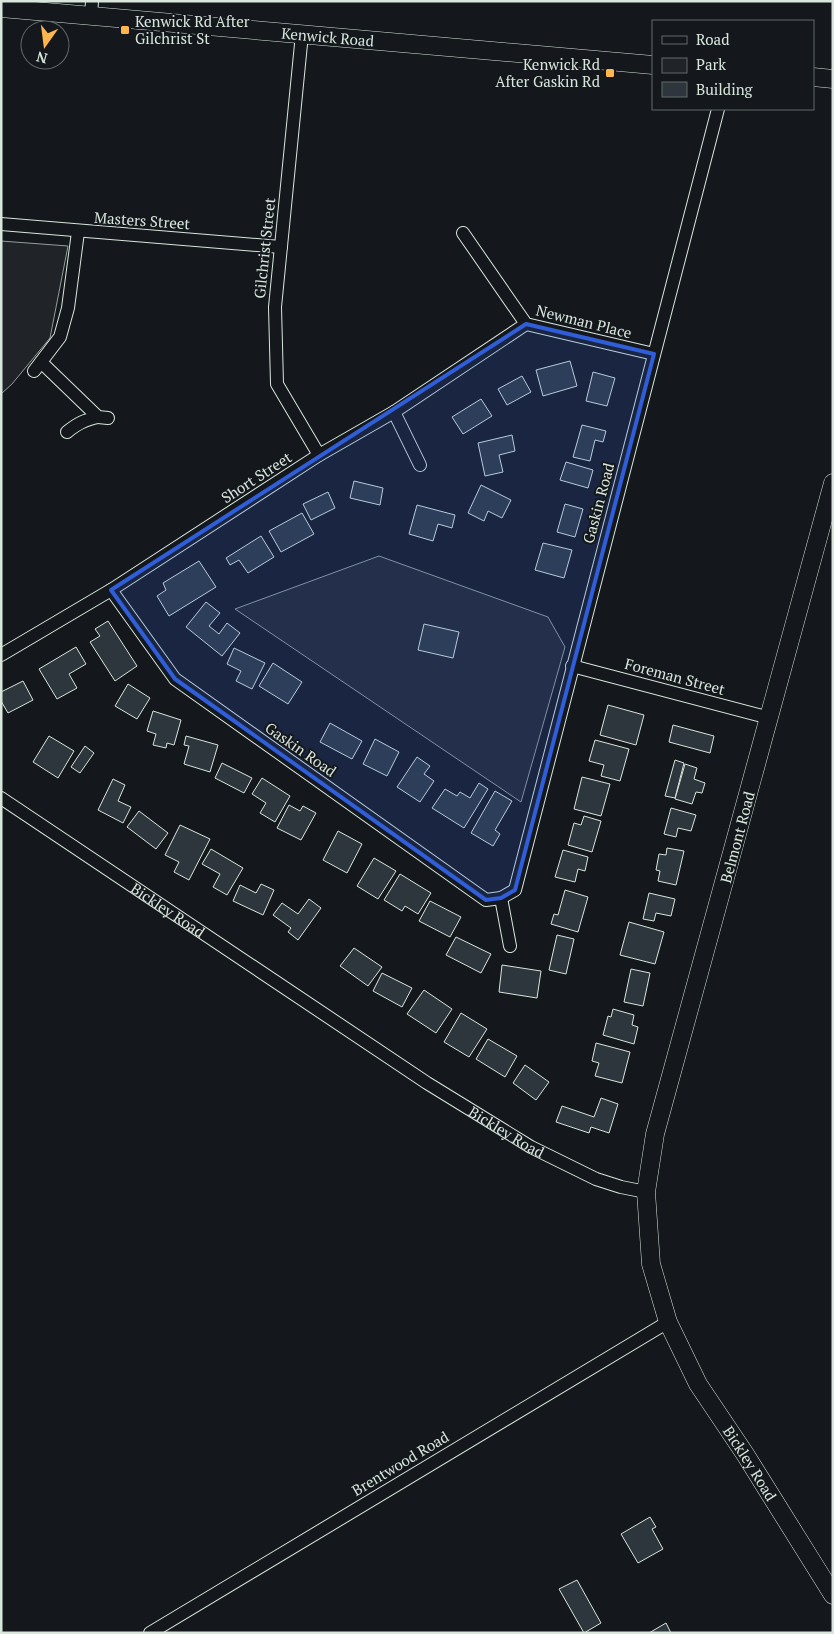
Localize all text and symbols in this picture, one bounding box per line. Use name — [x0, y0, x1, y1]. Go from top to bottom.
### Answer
place label: Kenwick Rd After Gilchrist St — [135, 11, 250, 48]
north arrow — [20, 20, 70, 70]
legend — [652, 20, 814, 110]
street label: Kenwick Road — [281, 23, 375, 51]
marker: Kenwick Rd After Gilchrist St — [119, 24, 131, 36]
text: Road — [696, 29, 729, 49]
text: N — [34, 48, 49, 69]
place label: Kenwick Rd After Gaskin Rd — [495, 54, 600, 91]
text: Park — [696, 54, 726, 74]
marker: Kenwick Rd After Gaskin Rd — [604, 67, 616, 79]
text: Building — [696, 79, 754, 99]
street label: Gilchrist Street — [249, 196, 279, 299]
street label: Masters Street — [93, 207, 191, 233]
street label: Newman Place — [534, 299, 634, 343]
street label: Short Street — [217, 447, 295, 507]
street label: Gaskin Road — [578, 460, 618, 546]
street label: Foreman Street — [623, 653, 728, 699]
street label: Gaskin Road — [261, 717, 341, 781]
street label: Belmont Road — [715, 789, 759, 885]
street label: Bickley Road — [127, 878, 209, 942]
street label: Bickley Road — [465, 1101, 548, 1162]
street label: Bickley Road — [719, 1422, 782, 1504]
street label: Brentwood Road — [348, 1426, 452, 1500]

